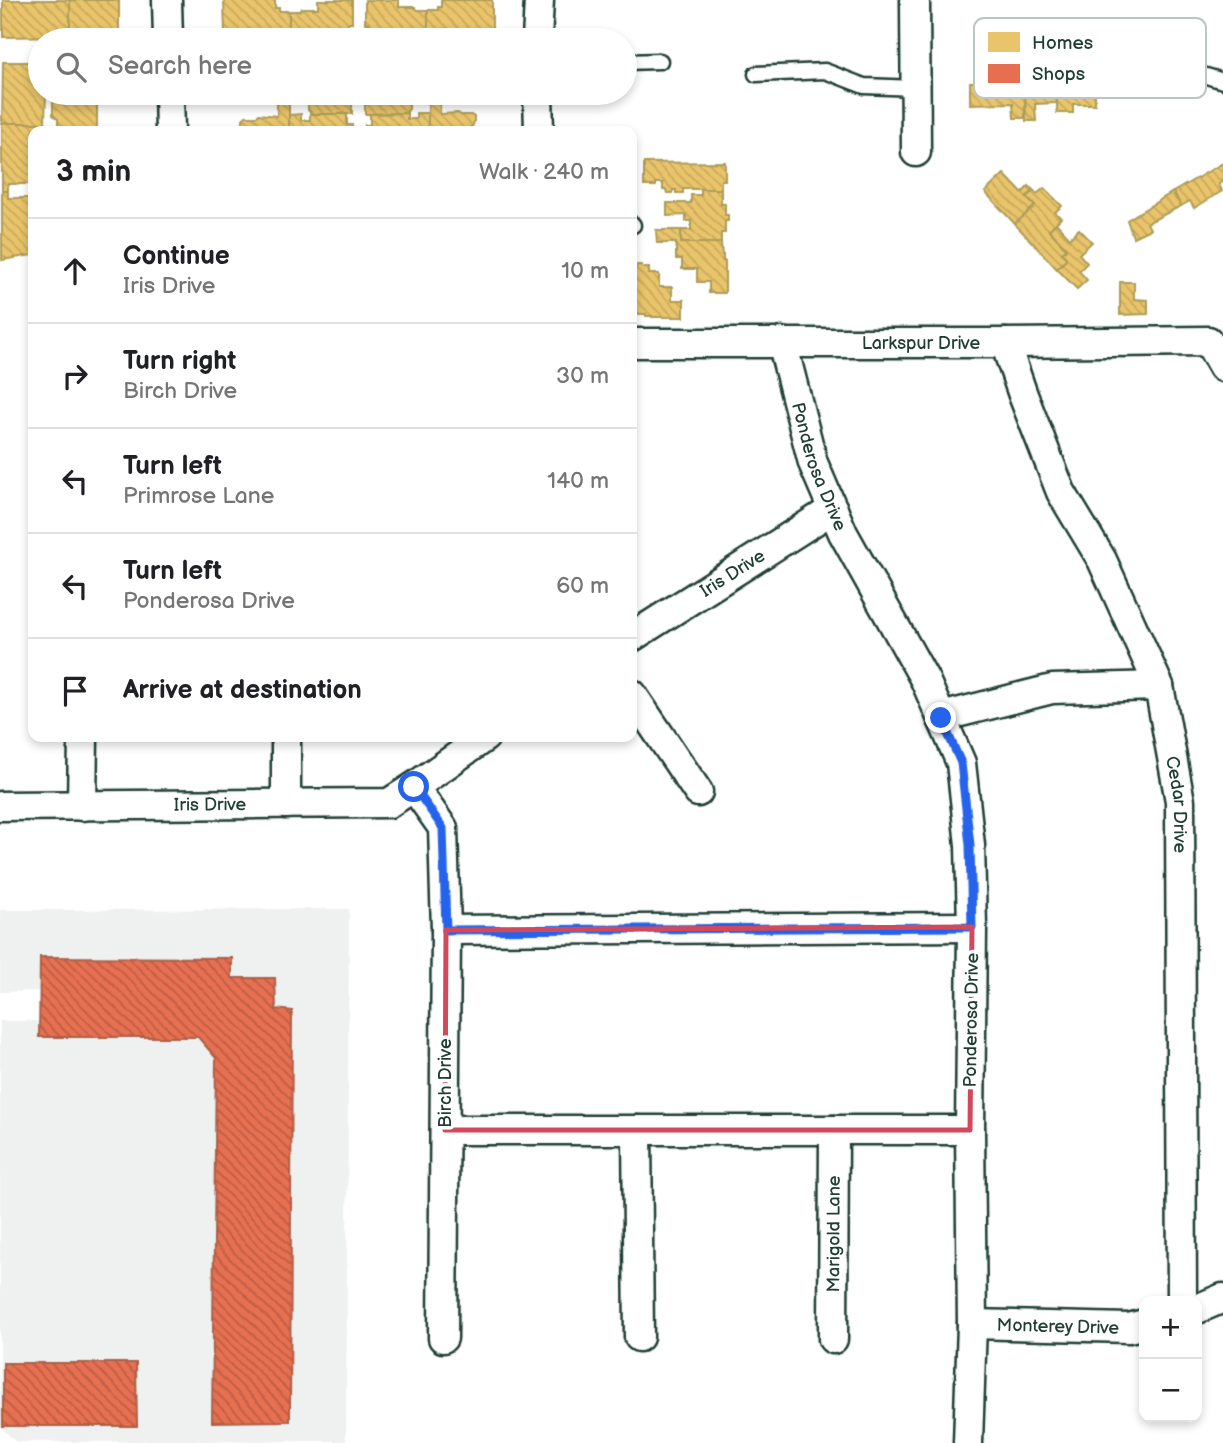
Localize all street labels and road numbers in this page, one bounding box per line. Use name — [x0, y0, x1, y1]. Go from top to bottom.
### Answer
street label: Larkspur Drive — [862, 333, 980, 354]
street label: Ponderosa Drive — [787, 400, 851, 534]
street label: Iris Drive — [696, 545, 769, 602]
street label: Cedar Drive — [1161, 754, 1190, 853]
street label: Iris Drive — [174, 794, 247, 816]
street label: Ponderosa Drive — [960, 952, 983, 1087]
street label: Birch Drive — [435, 1038, 456, 1128]
street label: Marigold Lane — [823, 1175, 845, 1293]
street label: Monterey Drive — [996, 1315, 1120, 1339]

